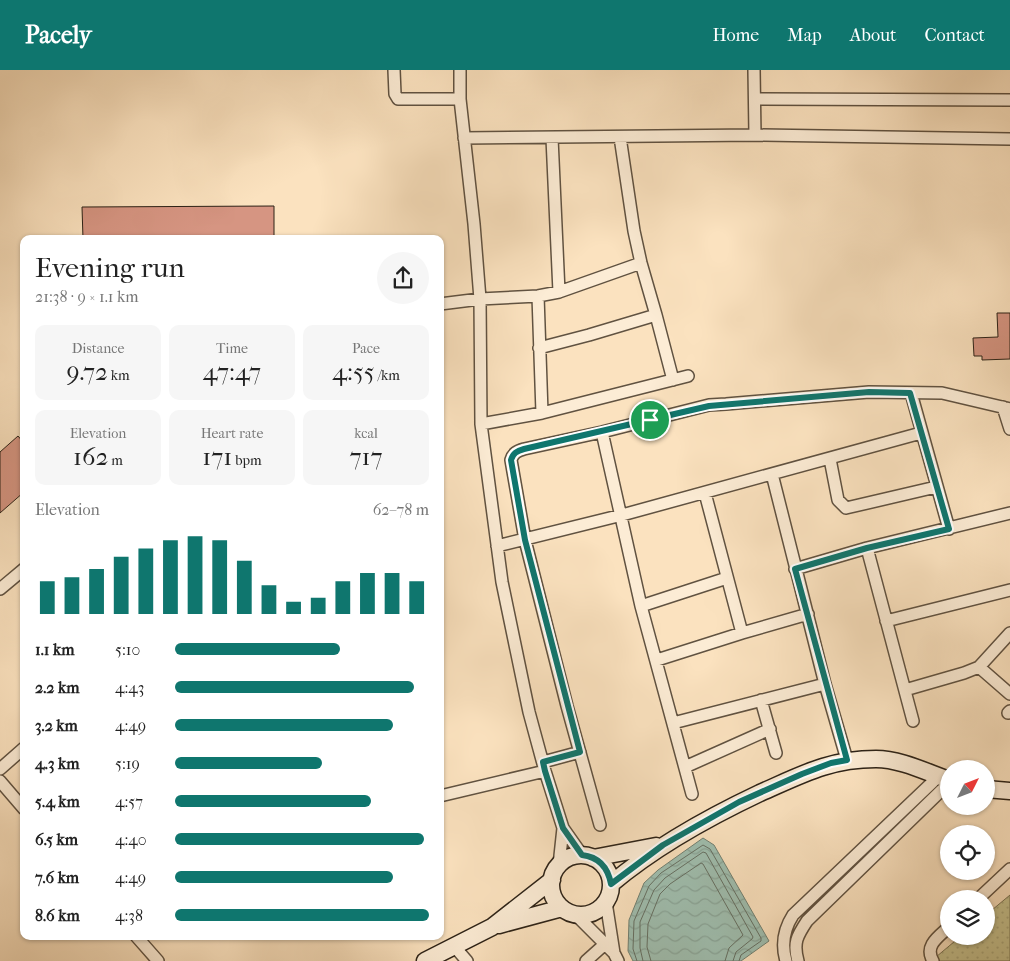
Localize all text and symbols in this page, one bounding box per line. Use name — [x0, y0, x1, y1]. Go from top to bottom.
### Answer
text: Pacely — [25, 21, 92, 49]
text: Home — [712, 25, 759, 46]
text: Map — [787, 25, 822, 46]
text: About — [850, 25, 896, 46]
text: Contact — [924, 25, 985, 46]
text: Evening run — [35, 251, 185, 284]
button: share — [377, 252, 429, 304]
text: 21:38 · 9 × 1.1 km — [35, 287, 138, 306]
text: Distance — [72, 340, 124, 357]
text: Time — [216, 340, 248, 357]
text: Pace — [352, 340, 380, 357]
text: 9.72 — [66, 357, 108, 386]
text: 47:47 — [203, 357, 261, 386]
text: 4:55 — [332, 357, 375, 386]
text: km — [108, 367, 130, 384]
text: /km — [375, 367, 400, 384]
pin — [629, 399, 671, 441]
icon: arrive — [636, 406, 664, 434]
text: Elevation — [70, 425, 126, 442]
text: Heart rate — [201, 425, 263, 442]
text: kcal — [354, 425, 378, 442]
text: 162 — [73, 442, 108, 471]
text: 171 — [202, 442, 232, 471]
text: 717 — [349, 442, 383, 471]
text: m — [108, 452, 123, 469]
text: bpm — [232, 452, 262, 469]
text: Elevation — [35, 500, 100, 519]
text: 62–78 m — [373, 500, 429, 519]
text: 1.1 km — [35, 640, 74, 659]
text: 5:10 — [115, 640, 140, 659]
text: 2.2 km — [35, 678, 80, 697]
text: 4:43 — [115, 678, 144, 697]
text: 3.2 km — [35, 716, 78, 735]
text: 4:49 — [115, 716, 146, 735]
text: 4.3 km — [35, 754, 79, 773]
text: 5:19 — [115, 754, 140, 773]
north arrow — [940, 760, 995, 815]
map controls — [940, 760, 995, 945]
text: 5.4 km — [35, 792, 80, 811]
text: 4:57 — [115, 792, 143, 811]
button: locate — [940, 825, 995, 880]
text: 6.5 km — [35, 830, 78, 849]
text: 4:40 — [115, 830, 147, 849]
text: 7.6 km — [35, 868, 79, 887]
text: 4:49 — [115, 868, 146, 887]
button: layers — [940, 890, 995, 945]
text: 8.6 km — [35, 906, 80, 925]
text: 4:38 — [115, 906, 143, 925]

